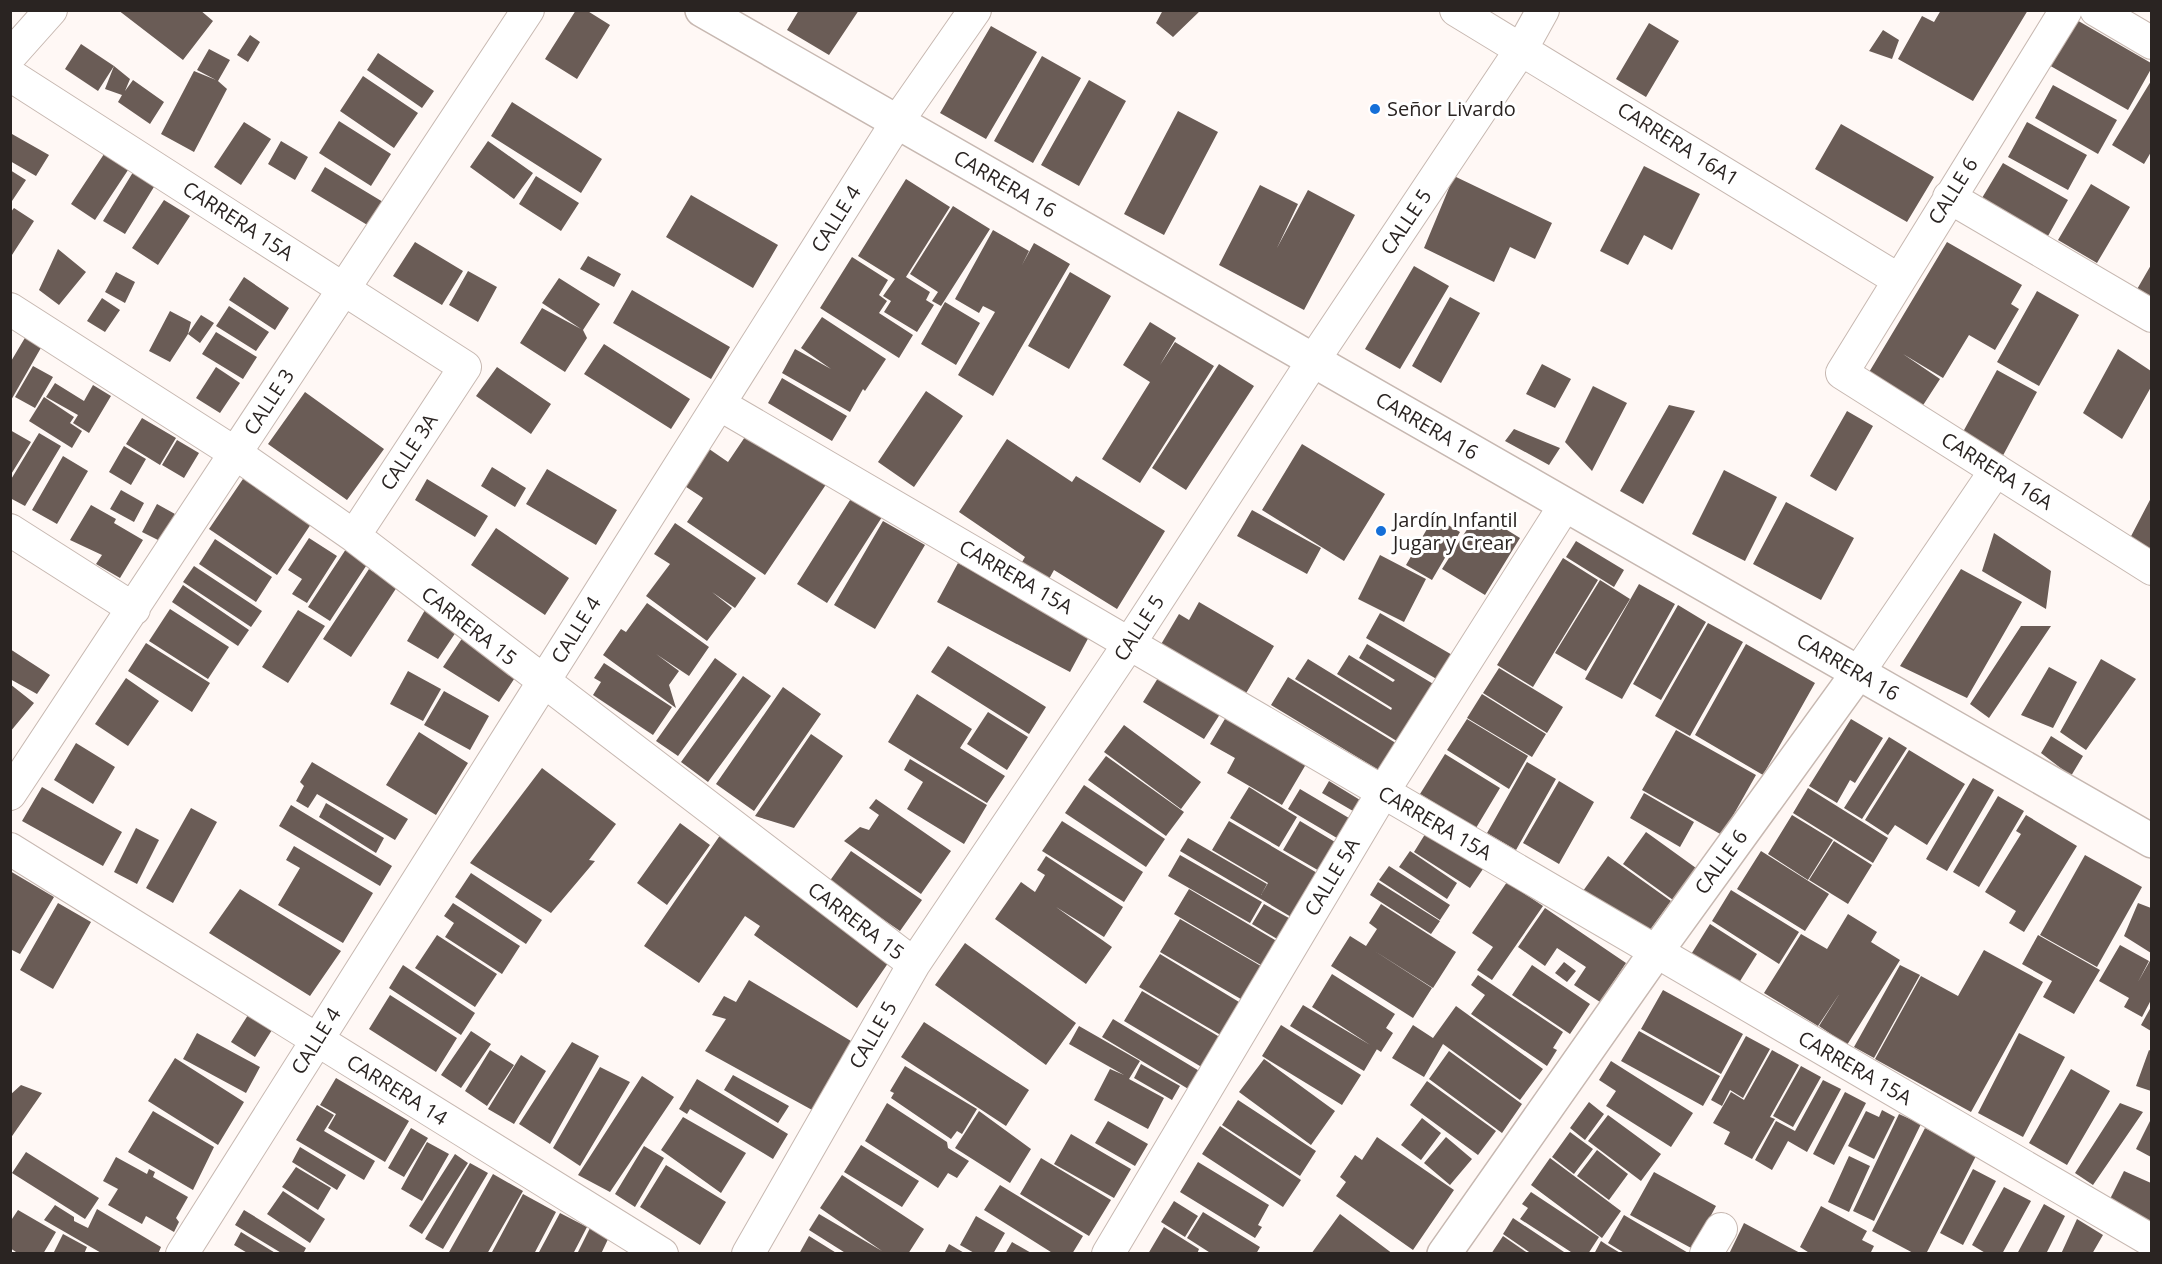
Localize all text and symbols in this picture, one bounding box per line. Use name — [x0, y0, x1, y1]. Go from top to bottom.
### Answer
place label: Señor Livardo — [1387, 95, 1516, 122]
street label: CARRERA 16A1 — [1613, 96, 1744, 192]
marker: Señor Livardo — [1368, 102, 1382, 116]
street label: CARRERA 16 — [949, 143, 1061, 224]
street label: CALLE 6 — [1922, 152, 1984, 229]
street label: CARRERA 15A — [178, 175, 299, 267]
street label: CALLE 4 — [805, 180, 867, 257]
street label: CALLE 5 — [1374, 184, 1437, 260]
street label: CALLE 3 — [237, 363, 300, 440]
street label: CARRERA 16 — [1371, 385, 1483, 466]
street label: CALLE 3A — [374, 408, 444, 495]
street label: CARRERA 16A — [1936, 426, 2058, 516]
place label: Jardín Infantil Jugar y Crear — [1391, 506, 1518, 556]
marker: Jardín Infantil Jugar y Crear — [1374, 524, 1388, 538]
street label: CARRERA 15A — [955, 533, 1078, 620]
street label: CARRERA 15 — [416, 580, 523, 671]
street label: CALLE 5 — [1107, 589, 1170, 666]
street label: CALLE 4 — [545, 591, 607, 668]
street label: CARRERA 16 — [1792, 626, 1904, 707]
street label: CARRERA 15A — [1374, 779, 1497, 866]
street label: CALLE 6 — [1688, 824, 1753, 900]
street label: CALLE 5A — [1298, 832, 1366, 921]
street label: CARRERA 15 — [803, 875, 910, 966]
street label: CALLE 5 — [842, 996, 903, 1073]
street label: CALLE 4 — [285, 1002, 347, 1079]
street label: CARRERA 15A — [1794, 1024, 1917, 1111]
street label: CARRERA 14 — [342, 1048, 453, 1132]

